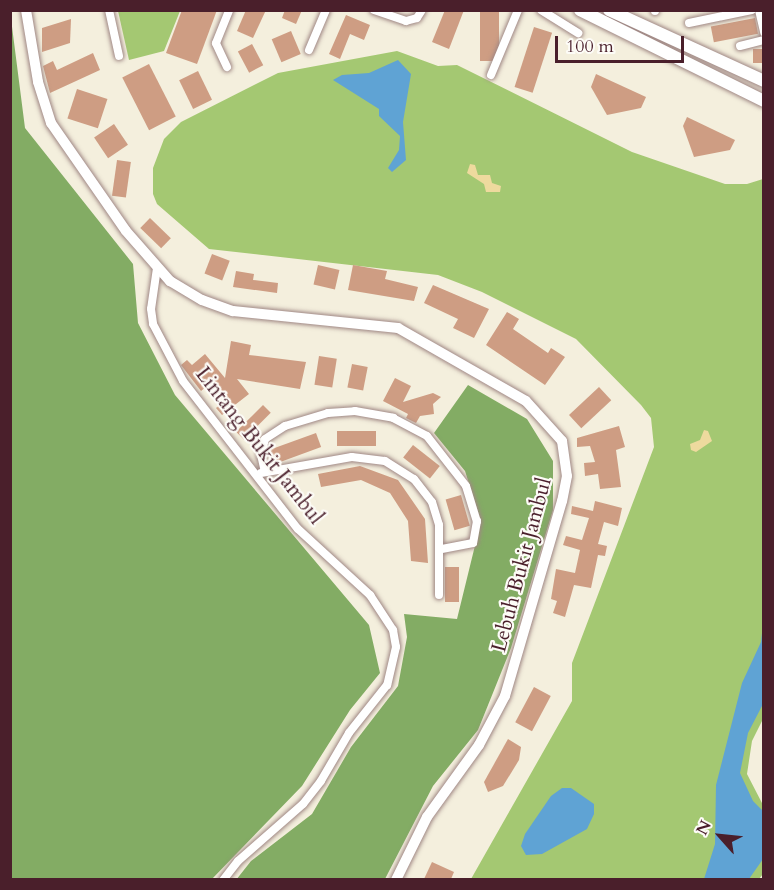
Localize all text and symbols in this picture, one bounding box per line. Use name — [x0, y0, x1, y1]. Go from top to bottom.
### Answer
scale bar — [558, 24, 687, 62]
text: 100 m — [566, 34, 614, 59]
street label: Lintang Bukit Jambul — [190, 362, 328, 530]
street label: Lebuh Bukit Jambul — [487, 475, 557, 655]
north arrow — [690, 806, 750, 866]
text: N — [691, 817, 717, 839]

